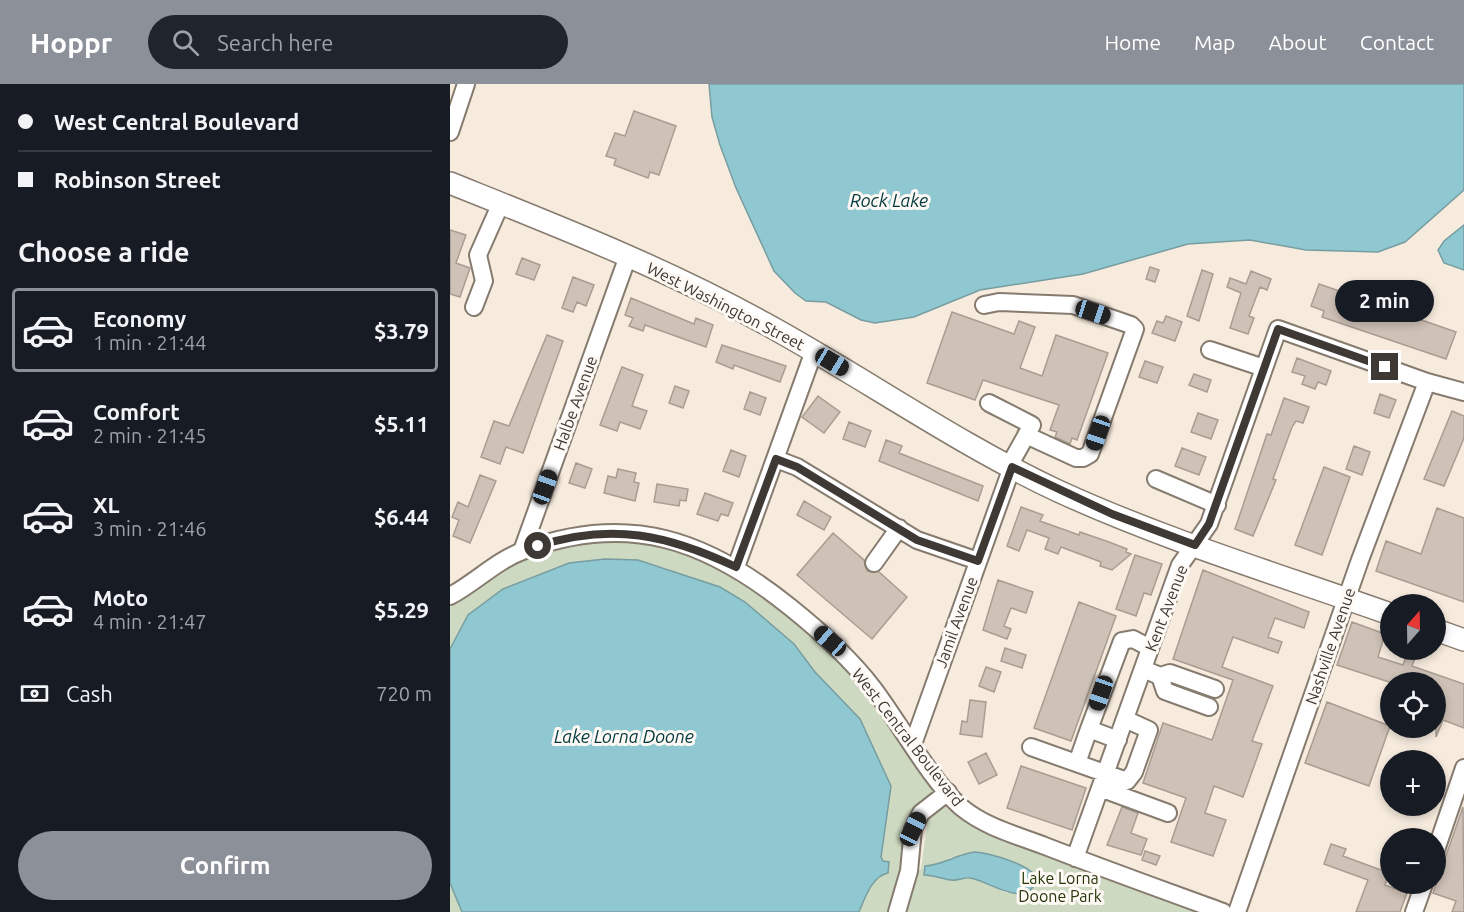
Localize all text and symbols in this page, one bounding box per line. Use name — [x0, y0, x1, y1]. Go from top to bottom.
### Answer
search box — [148, 15, 568, 69]
icon: search — [169, 26, 202, 59]
text: Hoppr — [30, 27, 112, 58]
text: Search here — [217, 30, 334, 55]
text: Home — [1104, 30, 1161, 54]
text: Map — [1194, 30, 1235, 54]
text: About — [1268, 30, 1327, 54]
text: Contact — [1360, 30, 1434, 54]
text: West Central Boulevard — [54, 109, 299, 134]
text: Robinson Street — [54, 167, 221, 192]
water label: Rock Lake — [850, 190, 928, 210]
text: Choose a ride — [18, 237, 190, 267]
street label: West Washington Street — [644, 258, 808, 354]
callout: 2 min — [1336, 280, 1434, 322]
text: 2 min — [1359, 289, 1410, 312]
car — [1073, 298, 1113, 326]
icon: car — [21, 303, 75, 357]
text: Economy — [93, 306, 186, 331]
text: $3.79 — [374, 318, 429, 343]
text: 1 min · 21:44 — [93, 331, 207, 354]
car — [812, 345, 852, 379]
street label: Halbe Avenue — [550, 353, 600, 453]
route end — [1371, 353, 1398, 380]
icon: car — [21, 396, 75, 450]
text: Comfort — [93, 399, 180, 424]
text: $5.11 — [374, 411, 429, 436]
car — [1084, 413, 1112, 453]
text: 2 min · 21:45 — [93, 424, 207, 447]
car — [530, 467, 560, 507]
icon: car — [21, 489, 75, 543]
text: XL — [93, 492, 120, 517]
text: $6.44 — [374, 504, 429, 529]
text: 3 min · 21:46 — [93, 517, 207, 540]
route start — [524, 532, 551, 559]
street label: Kent Avenue — [1141, 562, 1191, 654]
street label: Jamil Avenue — [931, 574, 981, 670]
icon: car — [21, 582, 75, 636]
text: Moto — [93, 585, 148, 610]
street label: Nashville Avenue — [1302, 585, 1358, 707]
north arrow — [1380, 594, 1446, 660]
map controls — [1380, 594, 1446, 894]
text: $5.29 — [374, 597, 429, 622]
text: 4 min · 21:47 — [93, 610, 207, 633]
car — [811, 622, 849, 660]
street label: West Central Boulevard — [849, 665, 967, 809]
button: locate — [1380, 672, 1446, 738]
car — [1087, 673, 1115, 713]
icon: cash — [18, 677, 51, 710]
text: Cash — [66, 681, 113, 706]
text: 720 m — [376, 682, 432, 705]
water label: Lake Lorna Doone — [554, 726, 694, 746]
button: + — [1380, 750, 1446, 816]
car — [897, 809, 929, 849]
button: − — [1380, 828, 1446, 894]
button: Confirm — [18, 831, 432, 900]
park label: Lake Lorna Doone Park — [1018, 869, 1102, 905]

